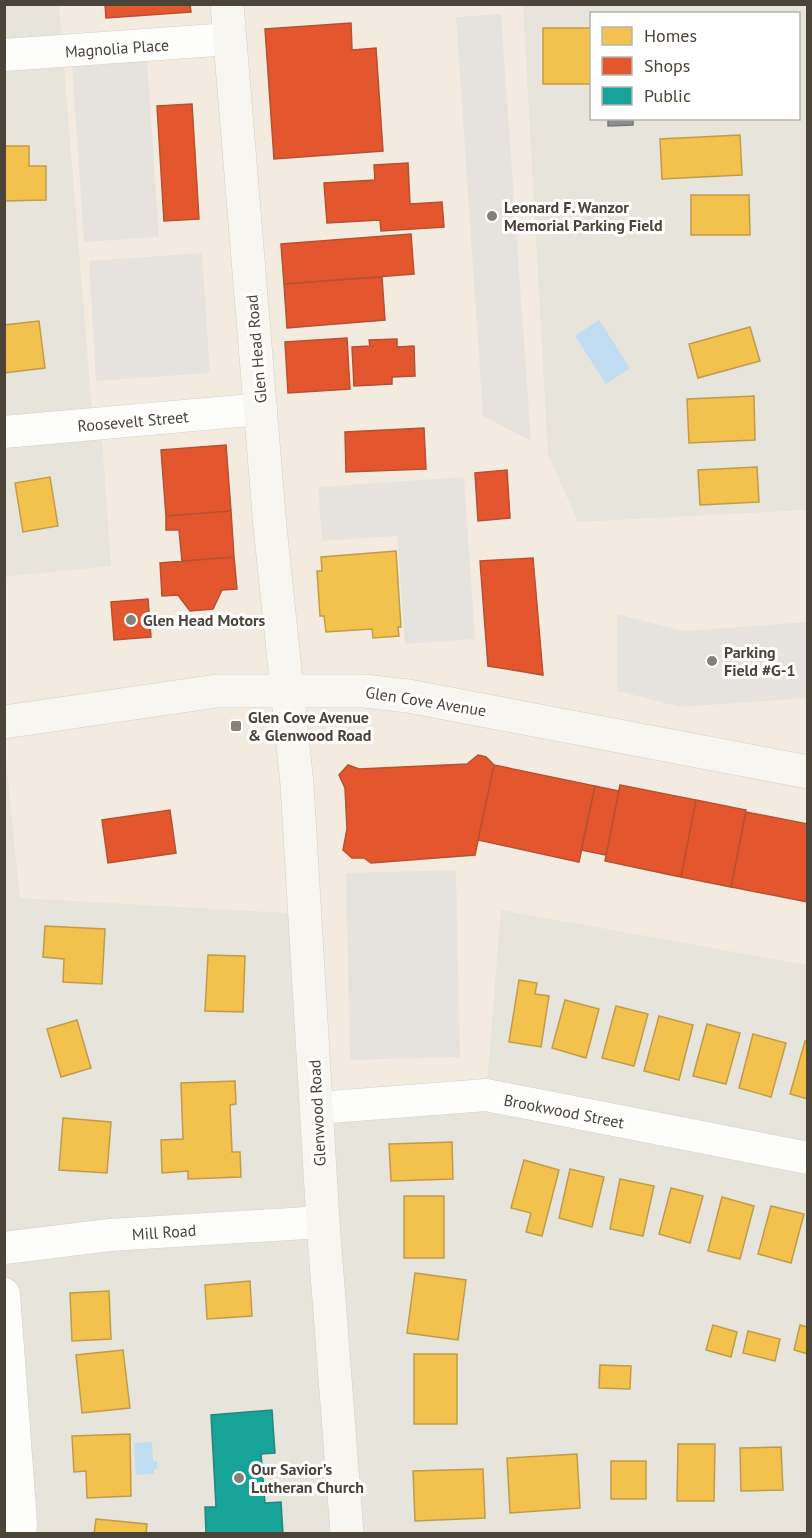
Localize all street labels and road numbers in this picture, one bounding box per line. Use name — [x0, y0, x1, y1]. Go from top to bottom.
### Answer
street label: Magnolia Place — [64, 34, 170, 62]
street label: Glen Head Road — [241, 294, 271, 404]
street label: Roosevelt Street — [77, 406, 190, 436]
street label: Glen Cove Avenue — [364, 682, 488, 720]
street label: Glenwood Road — [304, 1059, 330, 1167]
street label: Brookwood Street — [502, 1090, 626, 1133]
street label: Mill Road — [131, 1220, 197, 1244]

